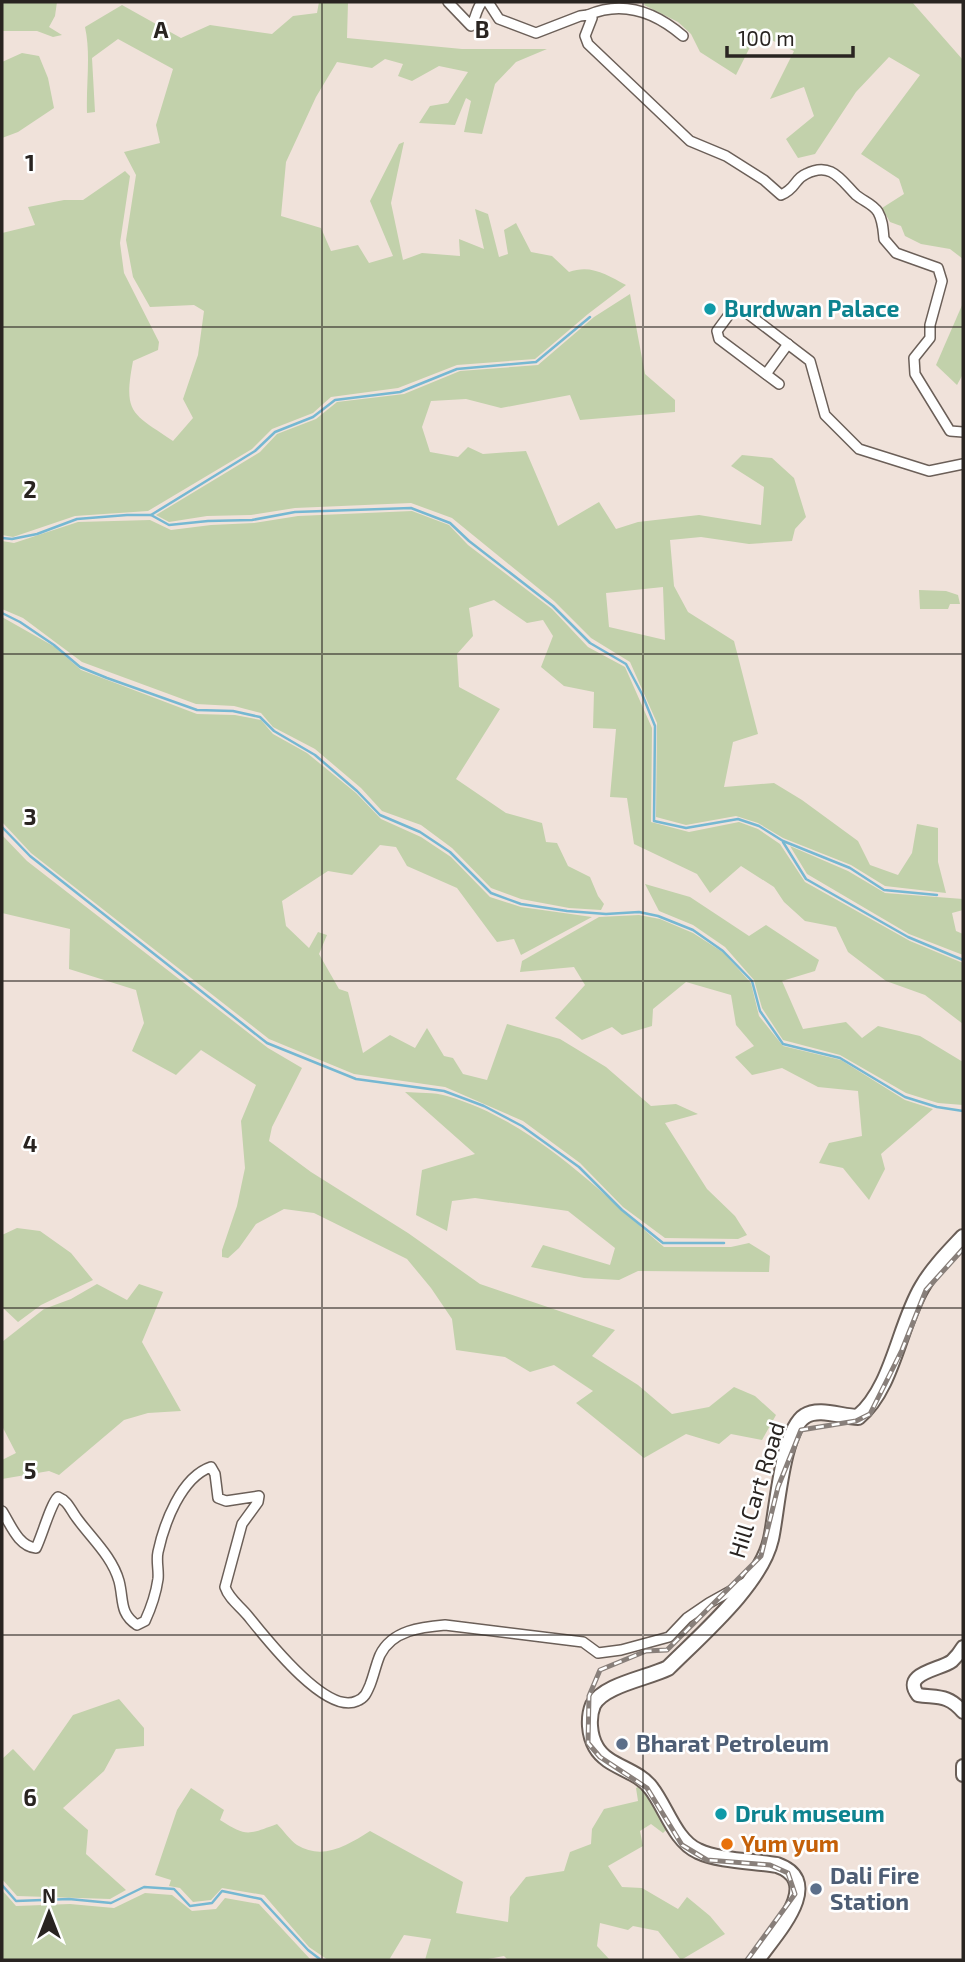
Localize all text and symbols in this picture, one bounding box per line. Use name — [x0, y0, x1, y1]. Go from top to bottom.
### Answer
scale bar — [727, 14, 853, 58]
text: A — [153, 15, 169, 43]
text: B — [475, 15, 489, 43]
text: 100 m — [738, 25, 795, 50]
text: 1 — [25, 148, 35, 176]
place label: Burdwan Palace — [724, 294, 900, 322]
marker: Burdwan Palace — [702, 301, 718, 317]
text: 2 — [23, 475, 37, 503]
text: 3 — [23, 802, 37, 830]
text: 4 — [23, 1129, 37, 1157]
street label: Hill Cart Road — [722, 1418, 790, 1561]
text: 5 — [24, 1456, 36, 1484]
place label: Bharat Petroleum — [636, 1729, 829, 1757]
marker: Bharat Petroleum — [614, 1736, 630, 1752]
text: 6 — [23, 1783, 37, 1811]
place label: Druk museum — [735, 1799, 885, 1827]
marker: Druk museum — [713, 1806, 729, 1822]
place label: Yum yum — [741, 1829, 839, 1857]
marker: Yum yum — [719, 1836, 735, 1852]
place label: Dali Fire Station — [830, 1861, 919, 1915]
north arrow — [14, 1878, 84, 1948]
marker: Dali Fire Station — [808, 1881, 824, 1897]
text: N — [42, 1884, 56, 1907]

